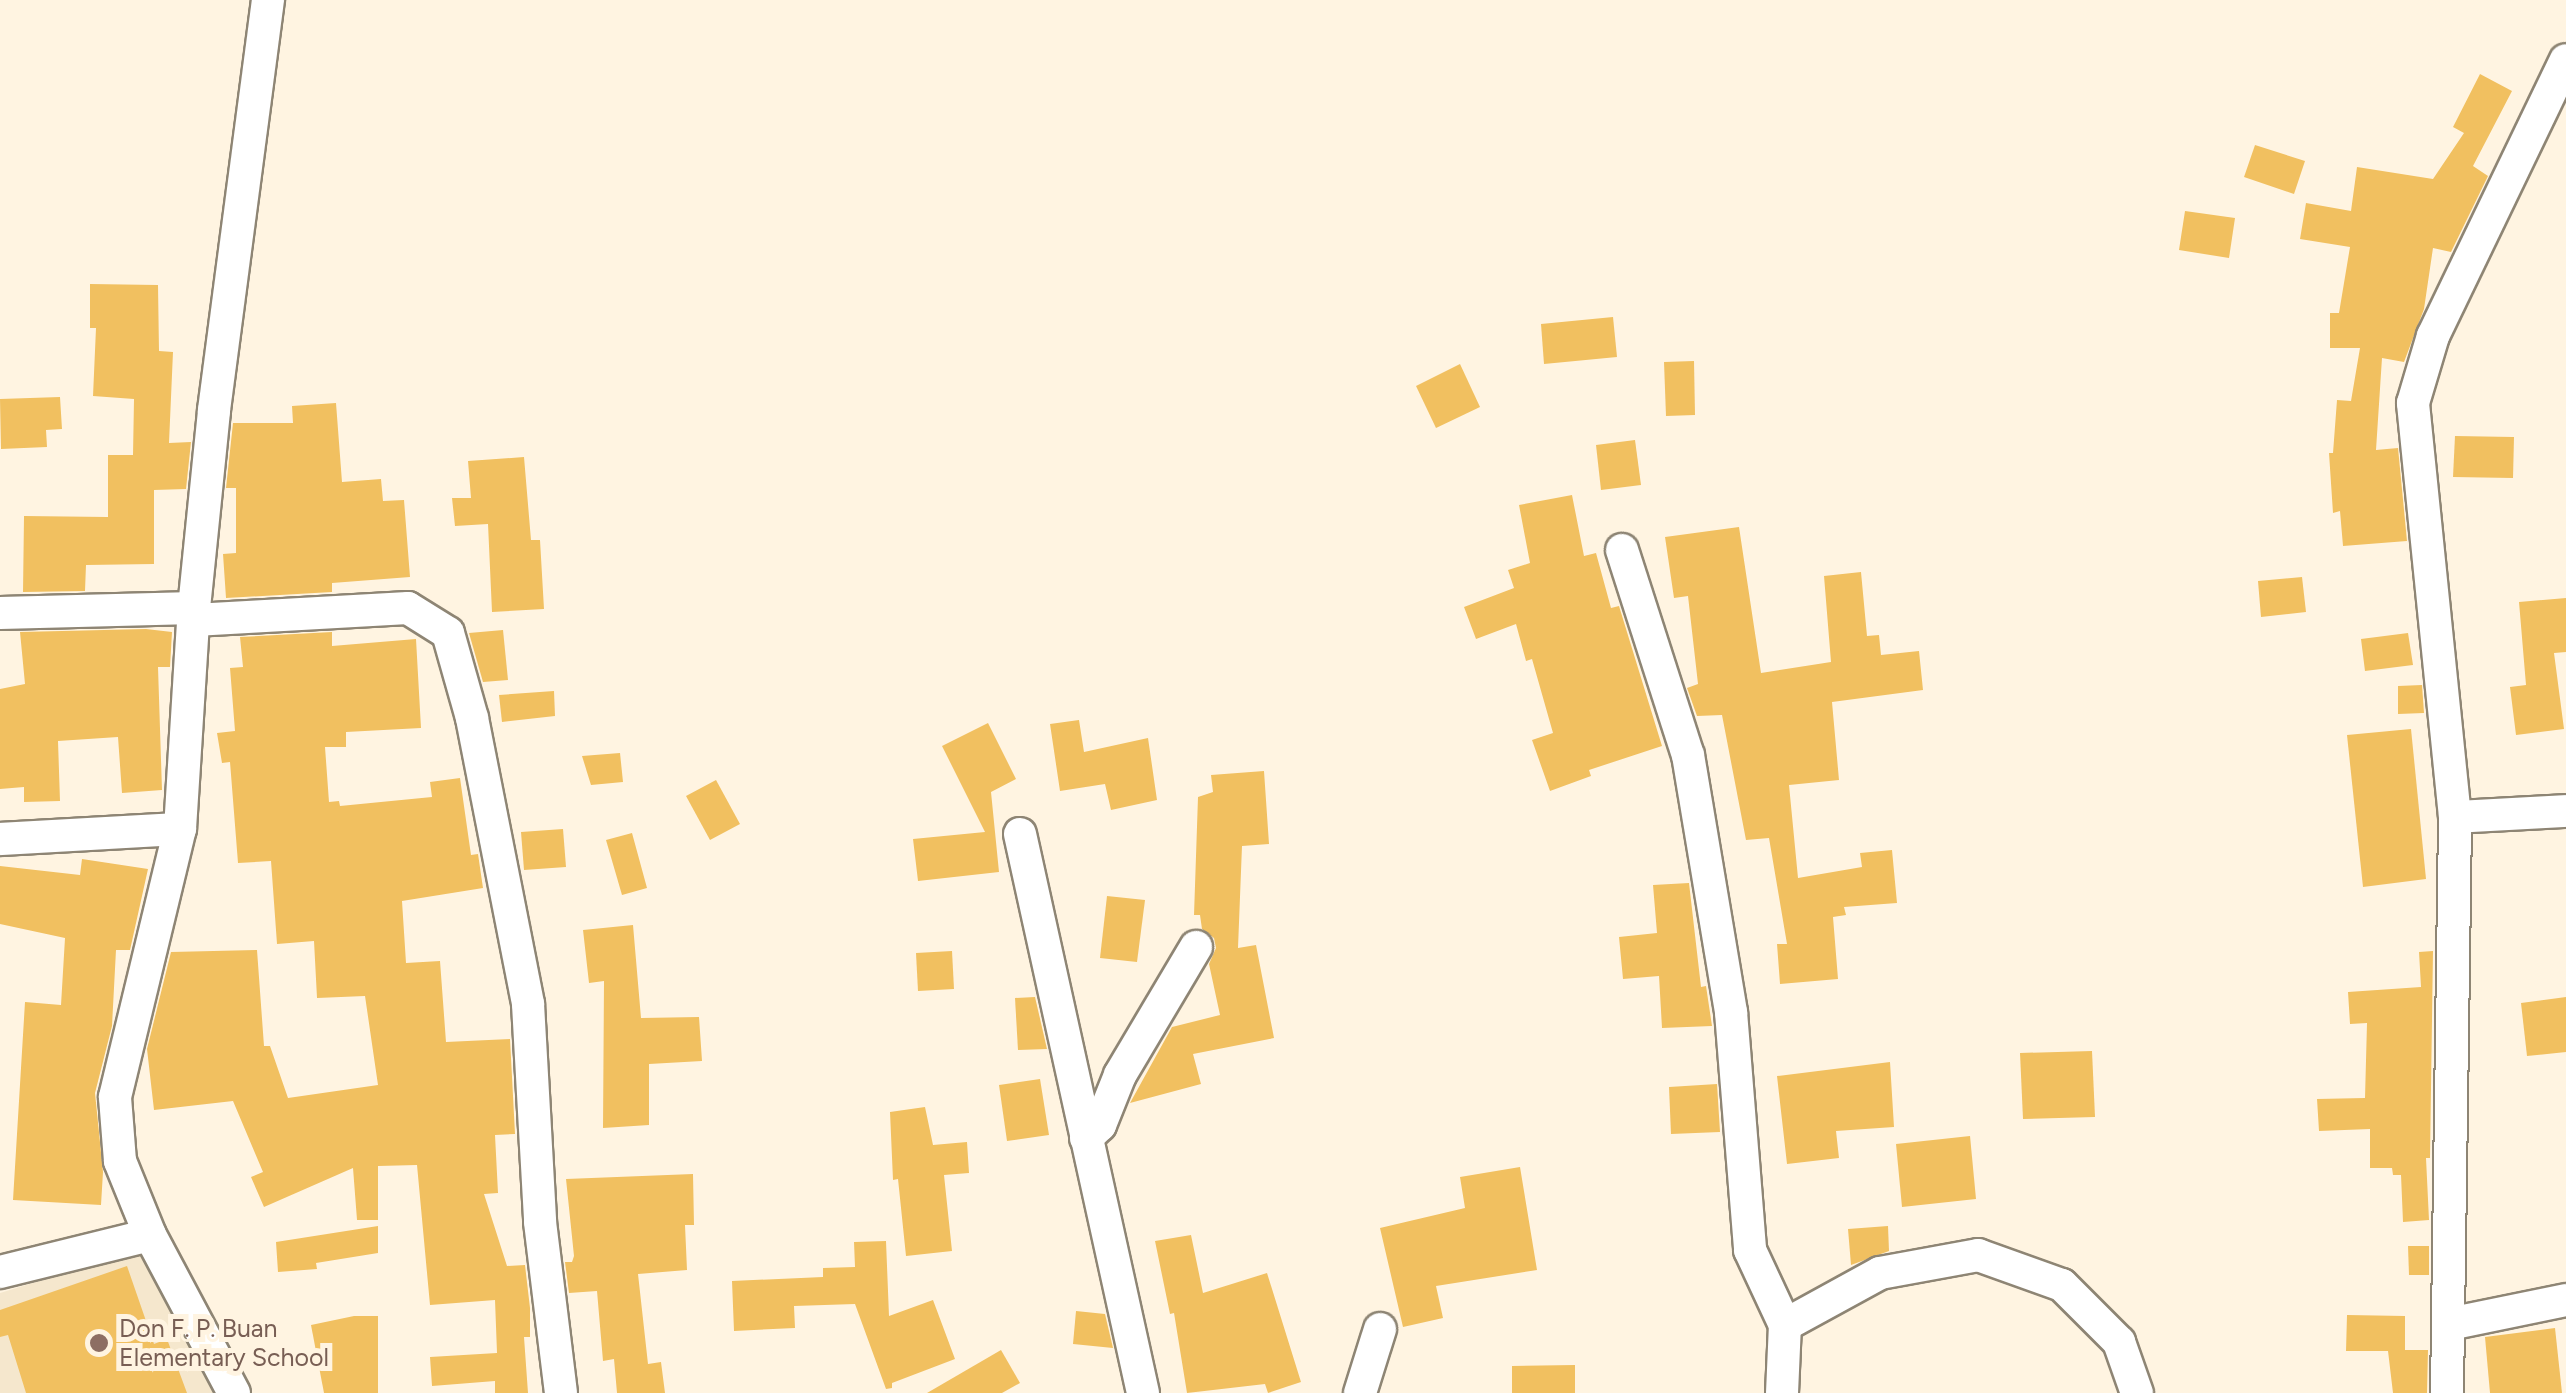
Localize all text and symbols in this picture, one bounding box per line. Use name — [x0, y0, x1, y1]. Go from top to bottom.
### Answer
place label: Don F. P. Buan Elementary School — [119, 1314, 329, 1373]
marker: Don F. P. Buan Elementary School — [88, 1332, 110, 1354]

